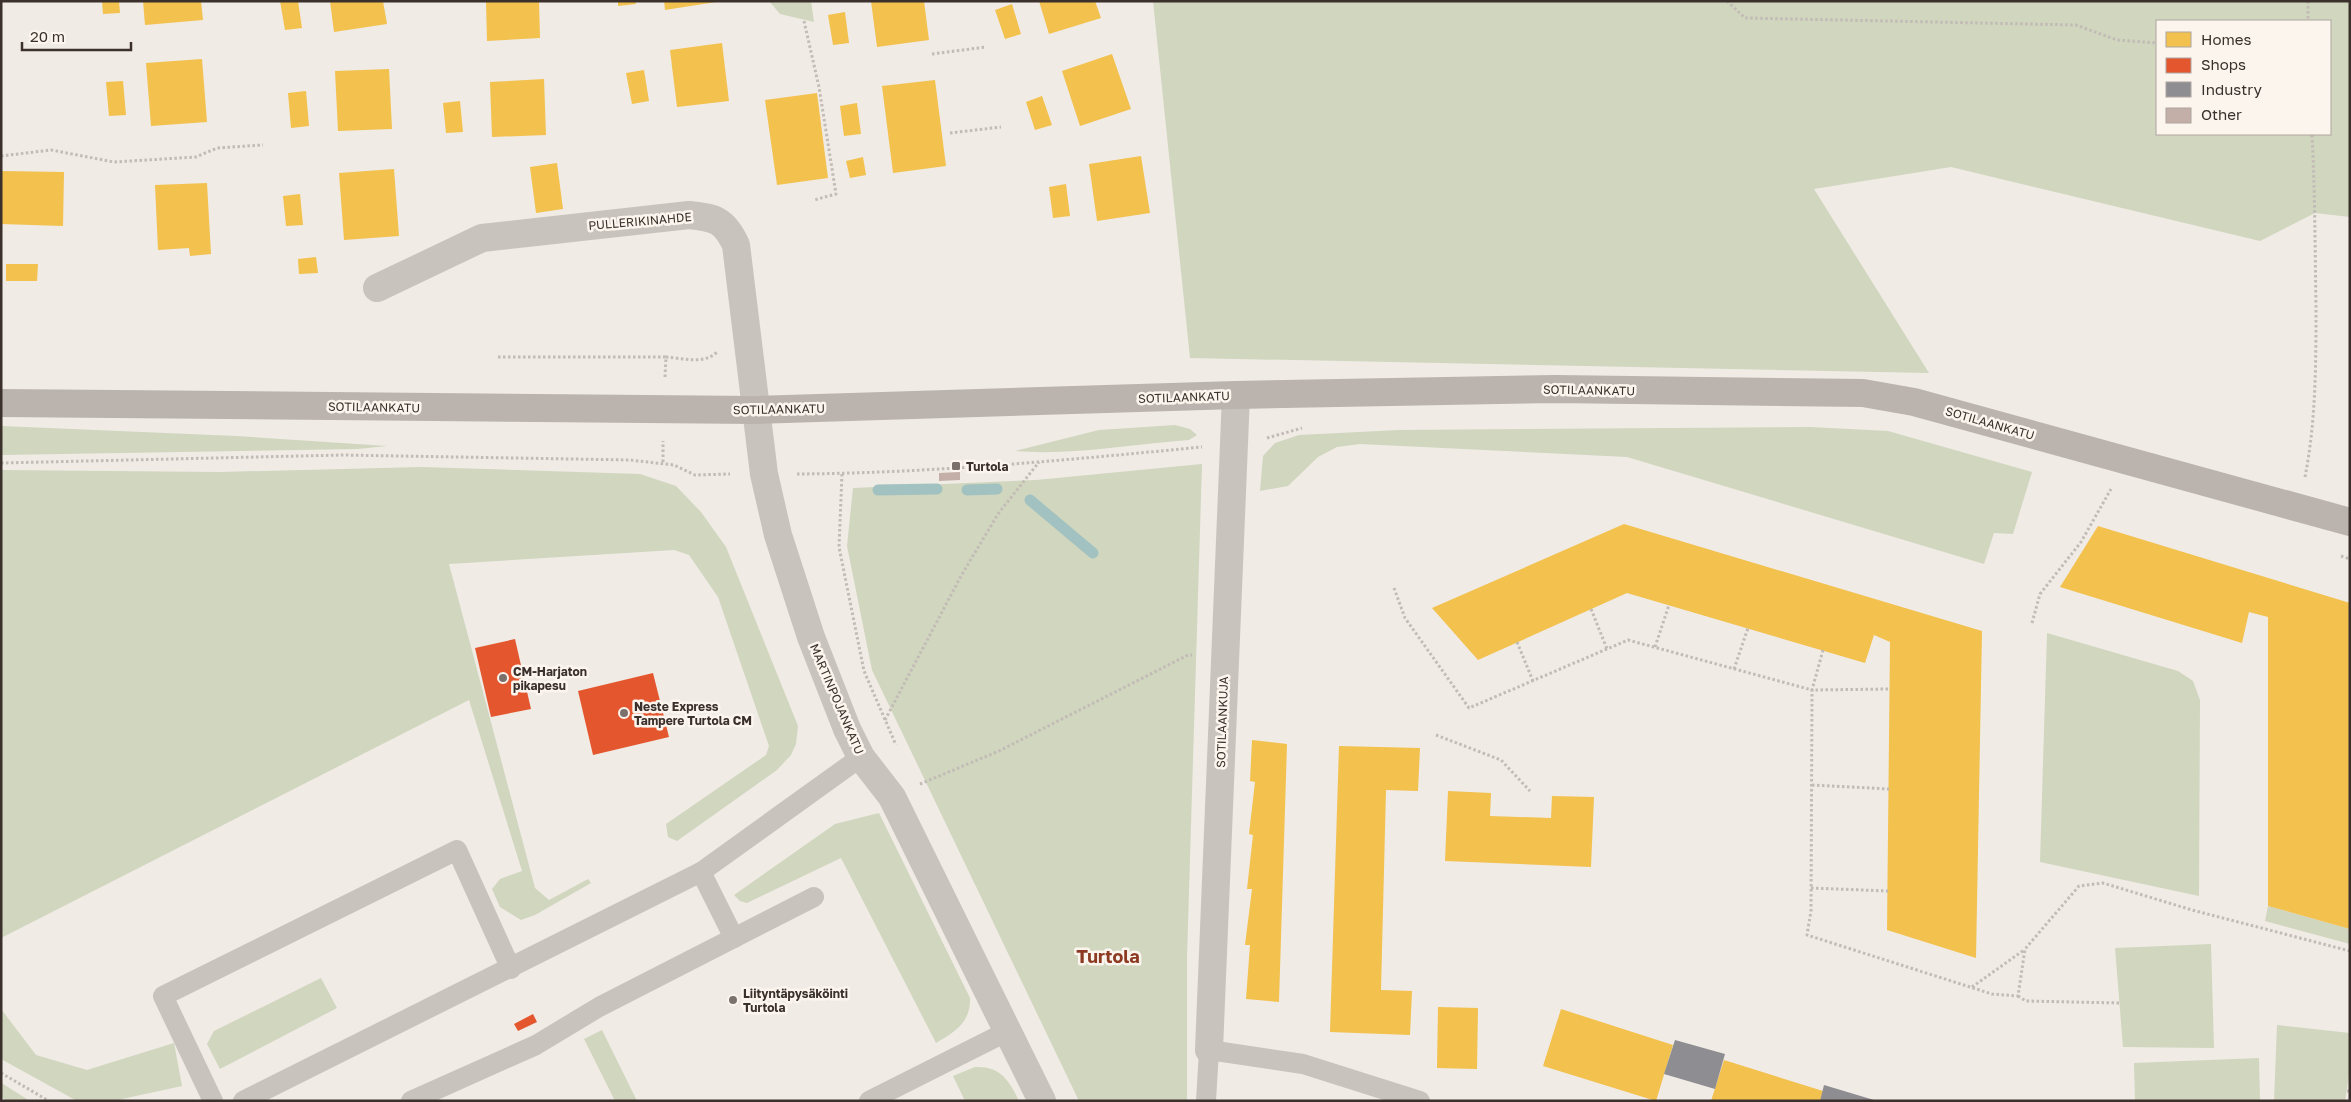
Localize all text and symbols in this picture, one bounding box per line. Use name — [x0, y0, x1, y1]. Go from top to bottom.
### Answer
scale bar — [22, 20, 131, 52]
legend — [2156, 20, 2331, 135]
text: 20 m — [30, 27, 65, 45]
text: Homes — [2201, 30, 2251, 48]
text: Shops — [2201, 55, 2246, 73]
text: Industry — [2201, 80, 2262, 98]
text: Other — [2201, 105, 2242, 123]
street label: PULLERIKINAHDE — [588, 209, 692, 233]
street label: SOTILAANKATU — [1543, 382, 1635, 398]
street label: SOTILAANKATU — [1138, 388, 1230, 406]
street label: SOTILAANKATU — [328, 399, 420, 415]
street label: SOTILAANKATU — [733, 401, 825, 417]
street label: SOTILAANKATU — [1944, 403, 2036, 443]
place label: Turtola — [966, 459, 1008, 474]
marker: Turtola — [950, 460, 962, 472]
street label: MARTINPOJANKATU — [807, 641, 867, 757]
place label: CM-Harjaton pikapesu — [513, 664, 587, 693]
marker: CM-Harjaton pikapesu — [497, 672, 509, 684]
street label: SOTILAANKUJA — [1213, 676, 1231, 768]
place label: Neste Express Tampere Turtola CM — [634, 699, 752, 728]
marker: Neste Express Tampere Turtola CM — [618, 707, 630, 719]
district label: Turtola — [1076, 945, 1140, 967]
place label: Liityntäpysäköinti Turtola — [743, 986, 848, 1015]
marker: Liityntäpysäköinti Turtola — [727, 994, 739, 1006]

